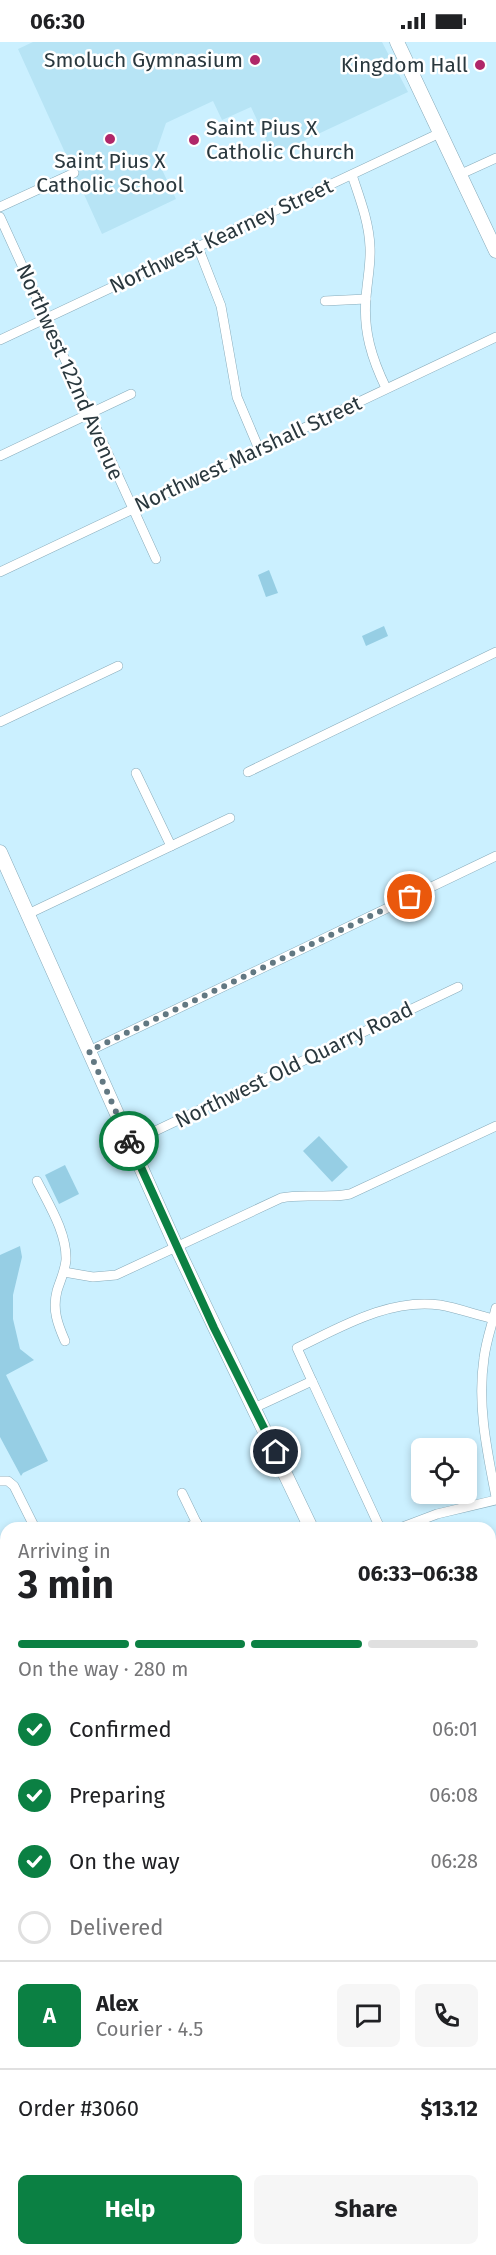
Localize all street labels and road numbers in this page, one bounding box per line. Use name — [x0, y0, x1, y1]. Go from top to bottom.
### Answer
street label: Northwest Kearney Street — [105, 173, 337, 299]
street label: Northwest 122nd Avenue — [11, 260, 129, 484]
street label: Northwest Marshall Street — [130, 390, 366, 518]
street label: Northwest Old Quarry Road — [171, 996, 417, 1134]

